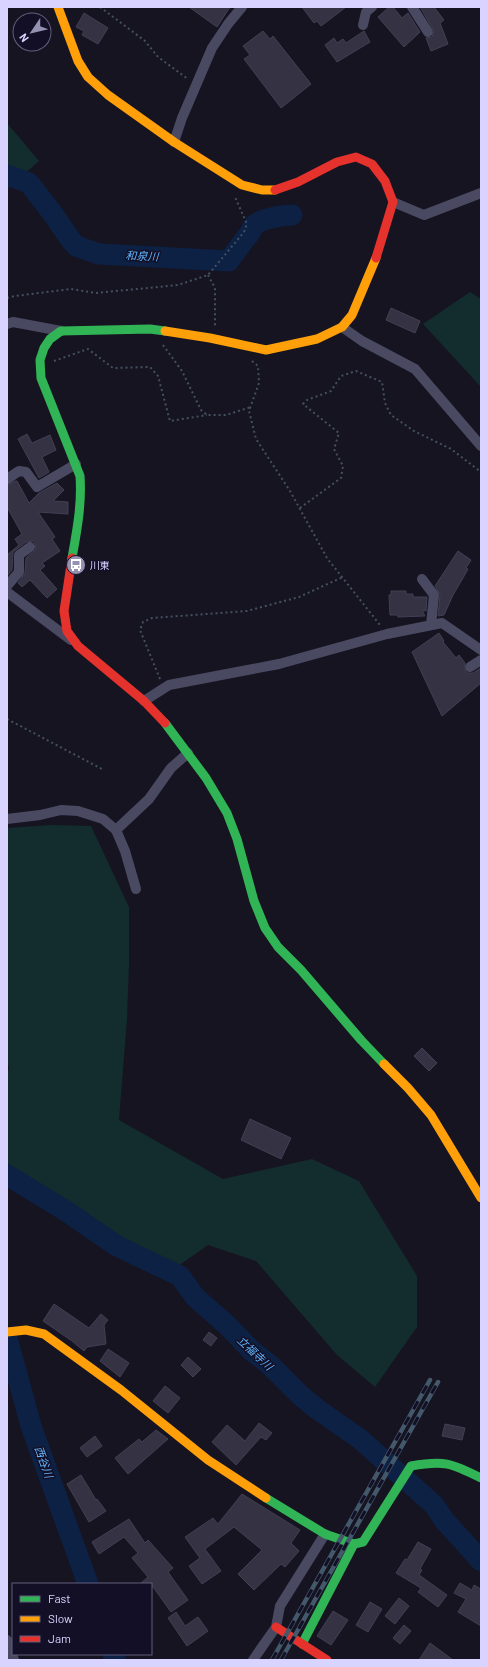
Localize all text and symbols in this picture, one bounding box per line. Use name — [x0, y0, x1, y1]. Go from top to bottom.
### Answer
north arrow — [12, 12, 52, 52]
text: N — [16, 31, 31, 45]
water label: 和泉川 — [125, 248, 160, 263]
bus stop icon: 川東 — [65, 554, 87, 576]
place label: 川東 — [90, 559, 110, 571]
water label: 立福寺川 — [235, 1333, 277, 1373]
water label: 西谷川 — [33, 1444, 57, 1480]
legend — [12, 1583, 152, 1655]
text: Fast — [48, 1591, 71, 1605]
text: Slow — [48, 1611, 73, 1625]
text: Jam — [48, 1631, 71, 1645]

